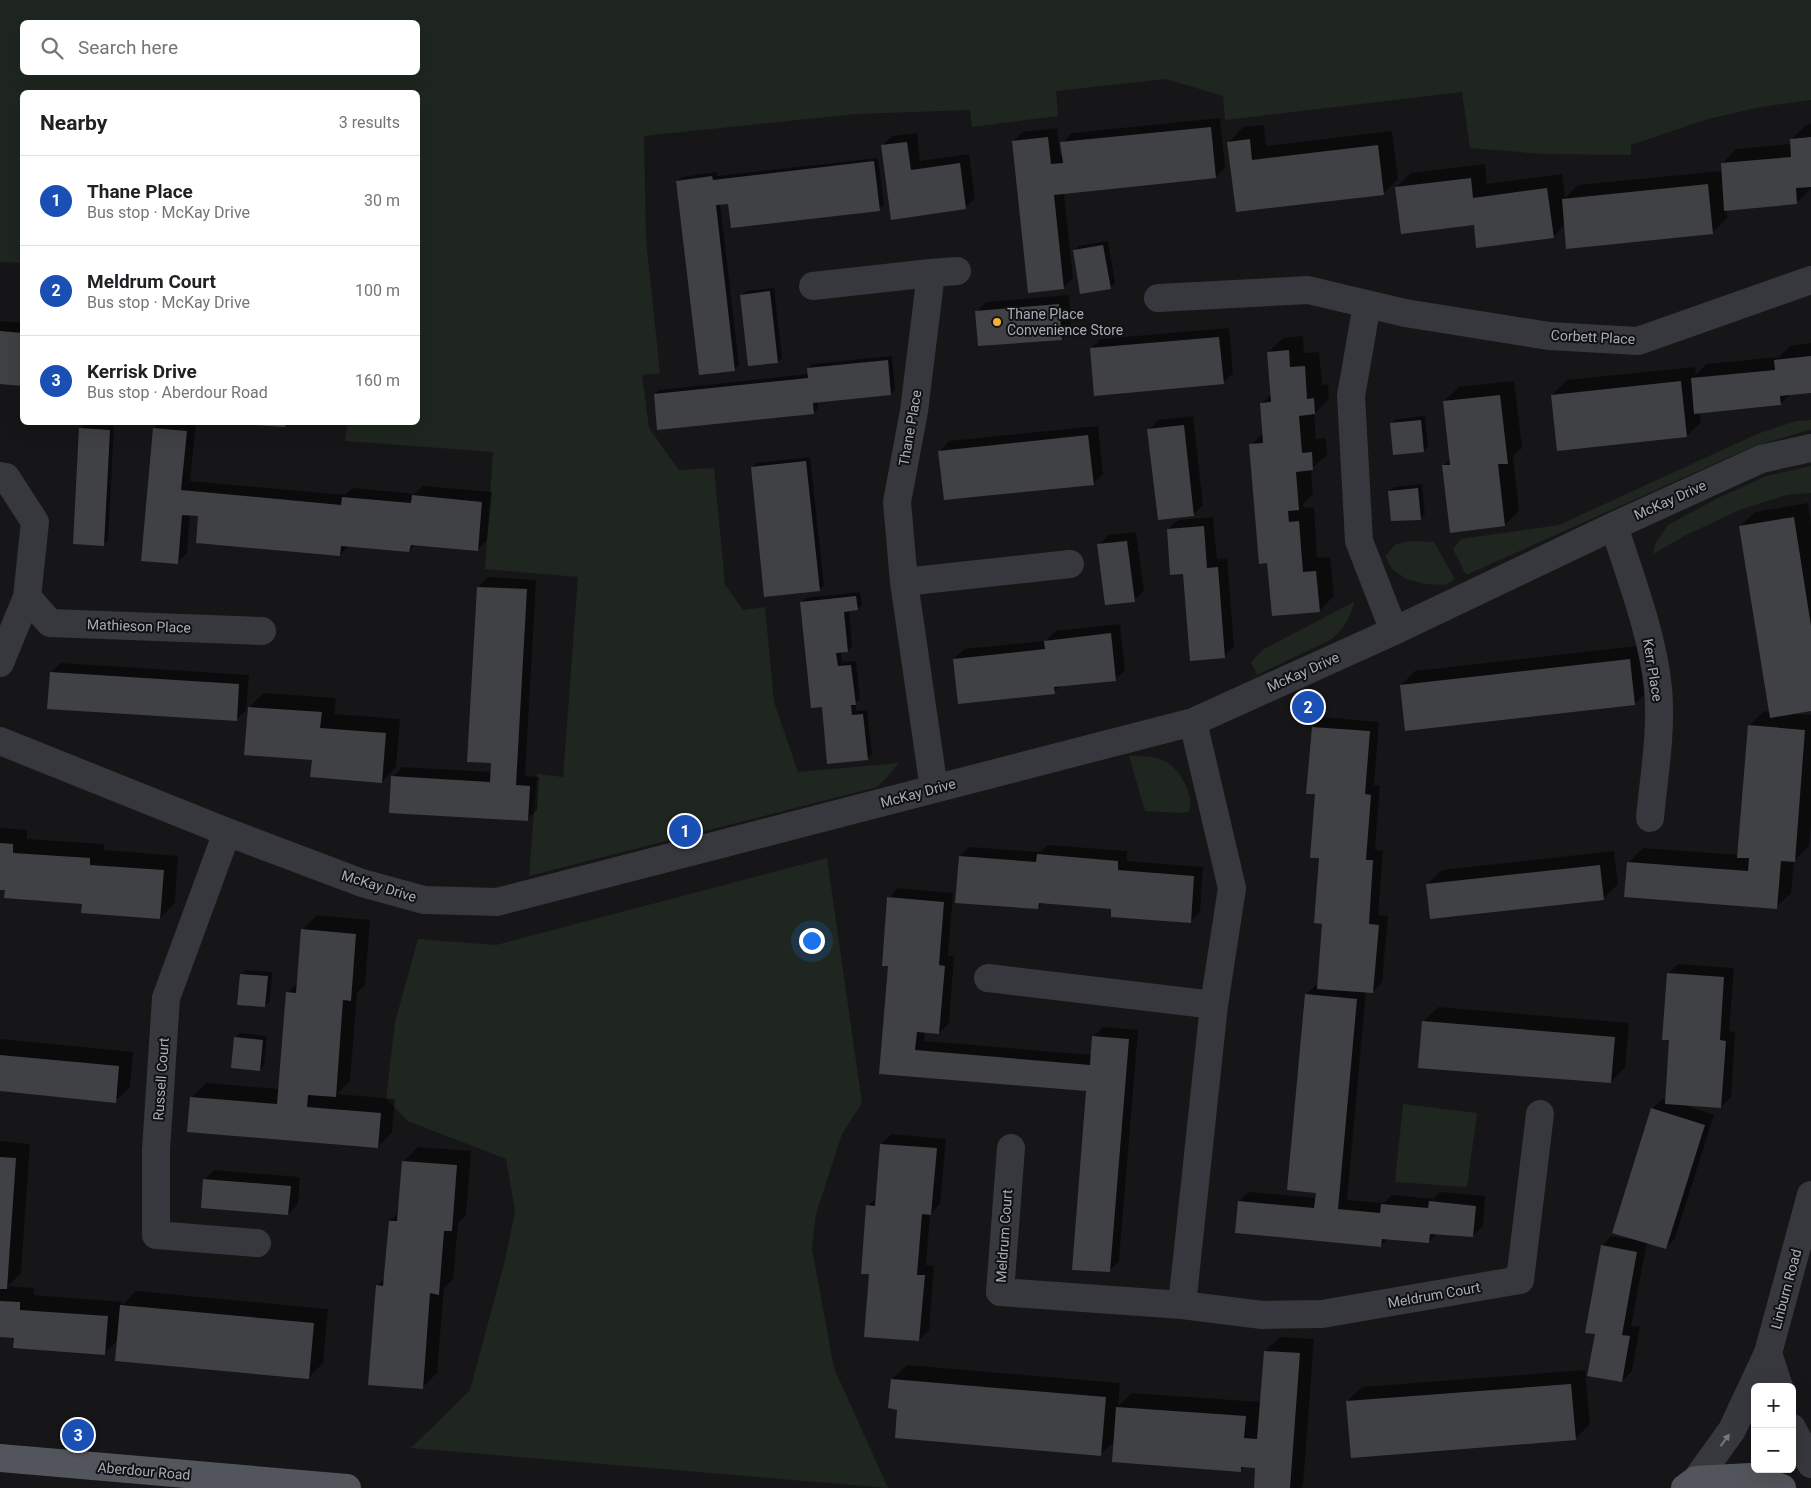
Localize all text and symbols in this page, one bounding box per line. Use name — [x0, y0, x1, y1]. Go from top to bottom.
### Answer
search box — [20, 20, 420, 75]
icon: search — [38, 34, 66, 62]
text: Search here — [78, 36, 178, 59]
text: Nearby — [40, 111, 107, 135]
text: 3 results — [339, 113, 400, 132]
text: Thane Place — [87, 180, 193, 203]
text: 1 — [51, 191, 61, 210]
text: 30 m — [364, 191, 400, 210]
text: Bus stop · McKay Drive — [87, 203, 250, 222]
text: Meldrum Court — [87, 270, 216, 293]
text: 2 — [51, 281, 61, 300]
text: 100 m — [355, 281, 400, 300]
text: Bus stop · McKay Drive — [87, 293, 250, 312]
place label: Thane Place Convenience Store — [1007, 306, 1123, 338]
marker: Thane Place Convenience Store — [991, 316, 1003, 328]
street label: Corbett Place — [1550, 327, 1636, 347]
text: Kerrisk Drive — [87, 360, 197, 383]
text: 3 — [51, 371, 61, 390]
text: 160 m — [355, 371, 400, 390]
text: Bus stop · Aberdour Road — [87, 383, 268, 402]
street label: Thane Place — [895, 389, 925, 467]
street label: McKay Drive — [1631, 477, 1709, 523]
street label: Mathieson Place — [87, 616, 191, 636]
street label: Kerr Place — [1640, 637, 1666, 703]
street label: McKay Drive — [1264, 649, 1342, 695]
pin: 2 — [1292, 688, 1324, 726]
street label: McKay Drive — [879, 775, 957, 811]
pin: 1 — [669, 812, 701, 850]
street label: McKay Drive — [340, 867, 418, 905]
your location — [799, 928, 825, 954]
street label: Russell Court — [150, 1037, 172, 1121]
street label: Meldrum Court — [993, 1188, 1015, 1283]
street label: Linburn Road — [1768, 1247, 1804, 1331]
street label: Meldrum Court — [1387, 1279, 1482, 1311]
map controls — [1751, 1383, 1796, 1473]
button: + — [1751, 1383, 1796, 1428]
pin: 3 — [62, 1416, 94, 1454]
button: − — [1751, 1428, 1796, 1473]
one-way arrow — [1719, 1434, 1730, 1447]
street label: Aberdour Road — [97, 1459, 191, 1483]

